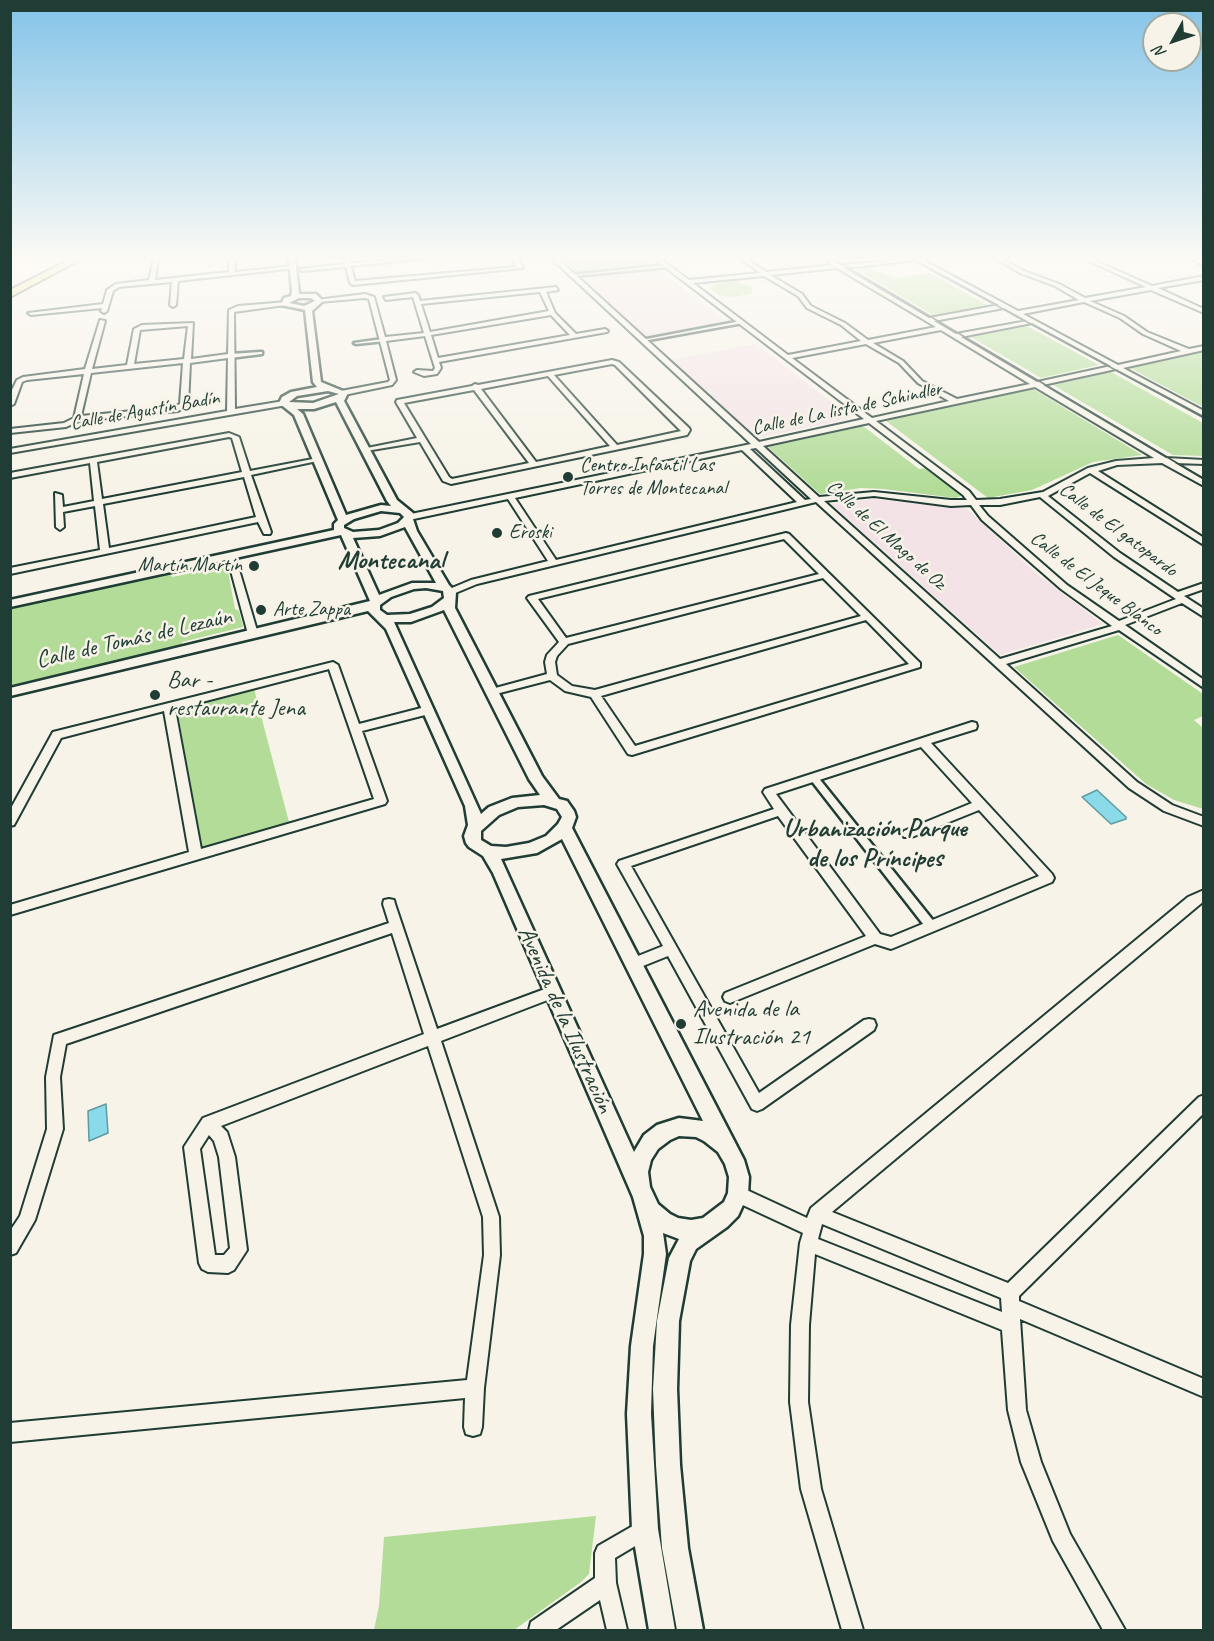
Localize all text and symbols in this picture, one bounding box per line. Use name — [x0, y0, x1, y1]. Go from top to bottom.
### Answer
north arrow — [1142, 12, 1202, 72]
text: N — [1149, 42, 1171, 63]
street label: Calle de La lista de Schindler — [750, 377, 944, 441]
street label: Calle de Agustín Badín — [69, 386, 221, 436]
place label: Centro Infantil Las Torres de Montecanal — [580, 454, 727, 501]
marker: Centro Infantil Las Torres de Montecanal — [561, 470, 575, 484]
street label: Calle de El Mago de Oz — [821, 475, 951, 595]
street label: Calle de El gatopardo — [1054, 478, 1182, 582]
place label: Eroski — [509, 521, 552, 545]
marker: Eroski — [490, 526, 504, 540]
street label: Calle de El Jeque Blanco — [1025, 527, 1167, 641]
district label: Montecanal — [338, 545, 444, 577]
place label: Martín Martín — [138, 554, 242, 578]
marker: Martín Martín — [247, 559, 261, 573]
place label: Arte Zappa — [273, 598, 350, 622]
street label: Calle de Tomás de Lezaún — [33, 603, 235, 675]
marker: Arte Zappa — [254, 603, 268, 617]
place label: Bar - restaurante Jena — [167, 667, 305, 723]
marker: Bar - restaurante Jena — [148, 688, 162, 702]
district label: Urbanización Parque de los Príncipes — [783, 813, 967, 874]
street label: Avenida de la Ilustración — [511, 922, 619, 1118]
place label: Avenida de la Ilustración 21 — [693, 996, 810, 1052]
marker: Avenida de la Ilustración 21 — [674, 1017, 688, 1031]

